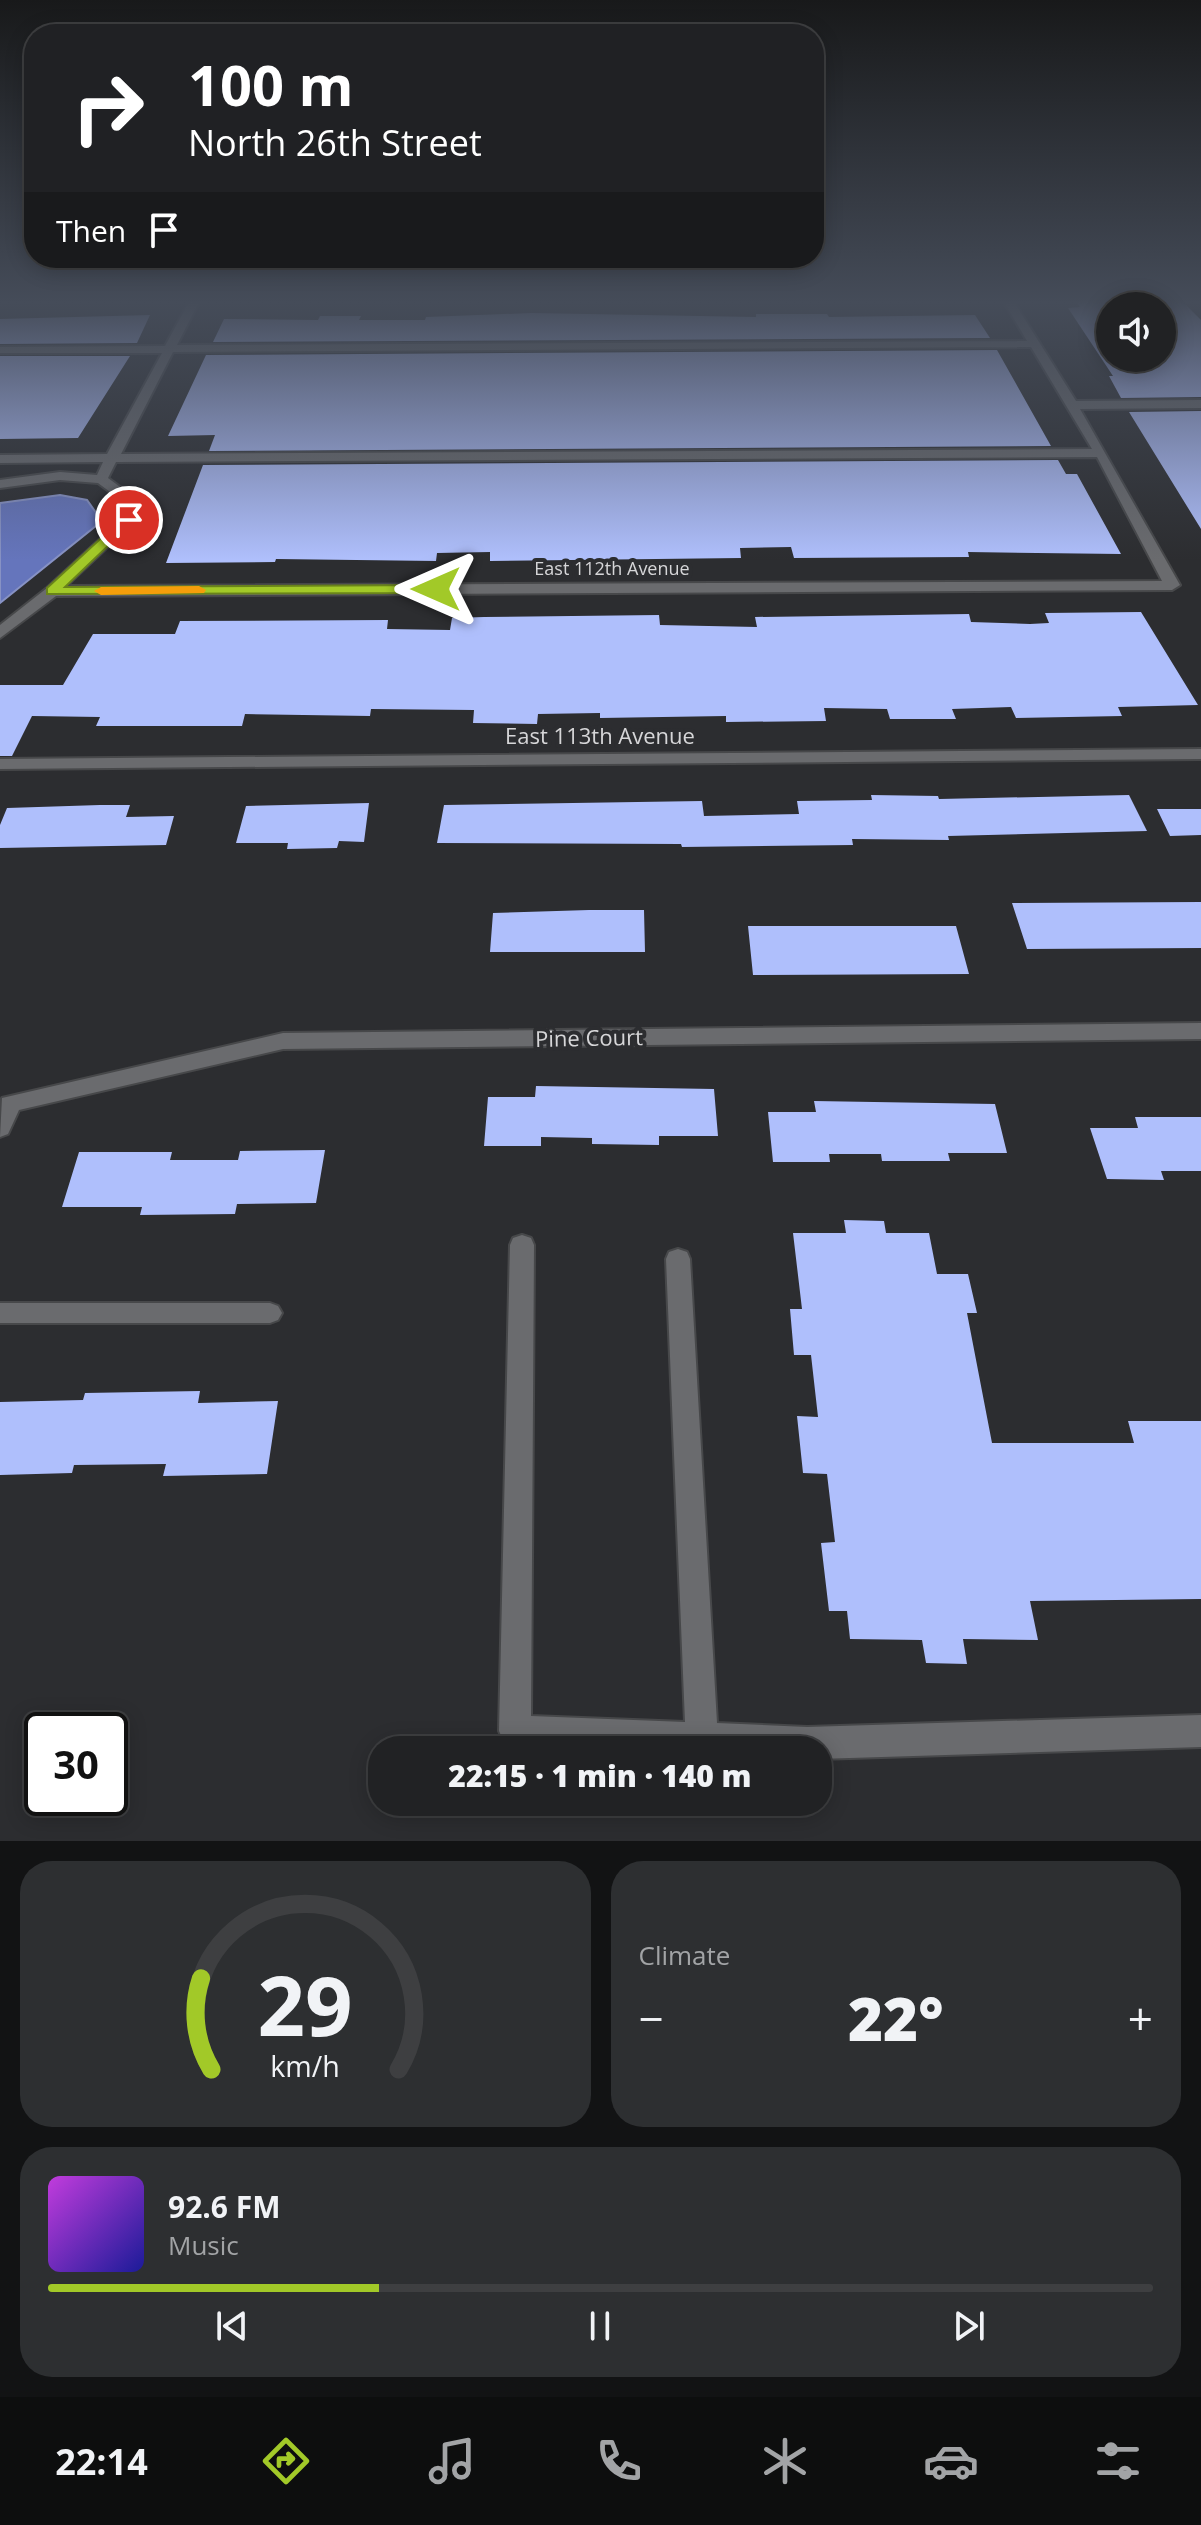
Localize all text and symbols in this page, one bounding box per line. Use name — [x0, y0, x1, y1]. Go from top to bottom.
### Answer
text: 100 m — [188, 46, 354, 122]
icon: right — [56, 56, 160, 160]
text: North 26th Street — [188, 118, 482, 167]
icon: arrive — [142, 208, 186, 252]
text: Then — [56, 210, 126, 251]
map controls — [1096, 292, 1176, 372]
button: sound — [1096, 292, 1176, 372]
pin — [95, 486, 163, 554]
icon: arrive — [107, 498, 151, 542]
position arrow — [394, 547, 478, 631]
street label: East 112th Avenue — [534, 556, 690, 580]
street label: East 113th Avenue — [505, 720, 695, 750]
street label: Pine Court — [535, 1021, 643, 1053]
speed limit sign: 30 — [24, 1712, 128, 1816]
text: 22:15 · 1 min · 140 m — [448, 1755, 752, 1796]
text: Climate — [639, 1937, 730, 1973]
text: 29 — [258, 1947, 353, 2060]
text: 22° — [848, 1977, 944, 2059]
text: − — [639, 1988, 664, 2048]
text: + — [1128, 1988, 1153, 2048]
text: km/h — [271, 2046, 340, 2085]
text: 92.6 FM — [168, 2186, 281, 2227]
text: Music — [168, 2227, 239, 2263]
icon: previous — [210, 2304, 254, 2348]
icon: pause — [578, 2304, 622, 2348]
icon: next — [947, 2304, 991, 2348]
icon: directions — [258, 2433, 314, 2489]
icon: music — [424, 2433, 480, 2489]
icon: phone — [591, 2433, 647, 2489]
icon: climate — [757, 2433, 813, 2489]
icon: car — [923, 2433, 979, 2489]
icon: filters — [1090, 2433, 1146, 2489]
text: 22:14 — [55, 2437, 148, 2486]

